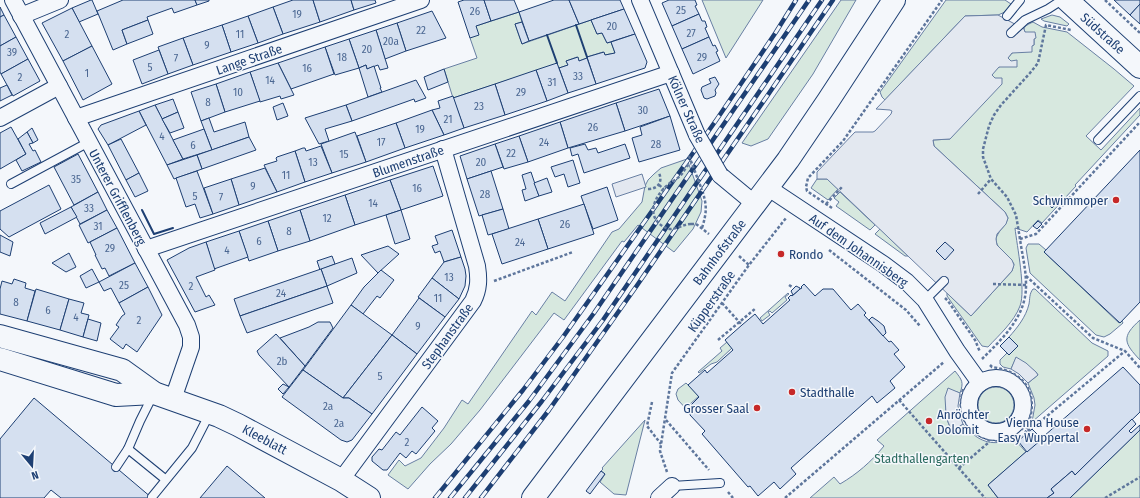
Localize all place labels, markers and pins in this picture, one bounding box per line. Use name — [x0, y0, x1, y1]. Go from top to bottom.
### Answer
place label: Schwimmoper — [1033, 193, 1108, 208]
marker: Schwimmoper — [1111, 195, 1121, 205]
place label: Rondo — [789, 247, 824, 262]
marker: Rondo — [776, 249, 786, 259]
place label: Stadthalle — [800, 385, 855, 400]
marker: Stadthalle — [787, 387, 797, 397]
place label: Grosser Saal — [683, 401, 750, 416]
marker: Grosser Saal — [752, 403, 762, 413]
place label: Anröchter Dolomit — [937, 407, 990, 437]
place label: Vienna House Easy Wuppertal — [998, 415, 1080, 445]
marker: Anröchter Dolomit — [924, 416, 934, 426]
marker: Vienna House Easy Wuppertal — [1082, 424, 1092, 434]

